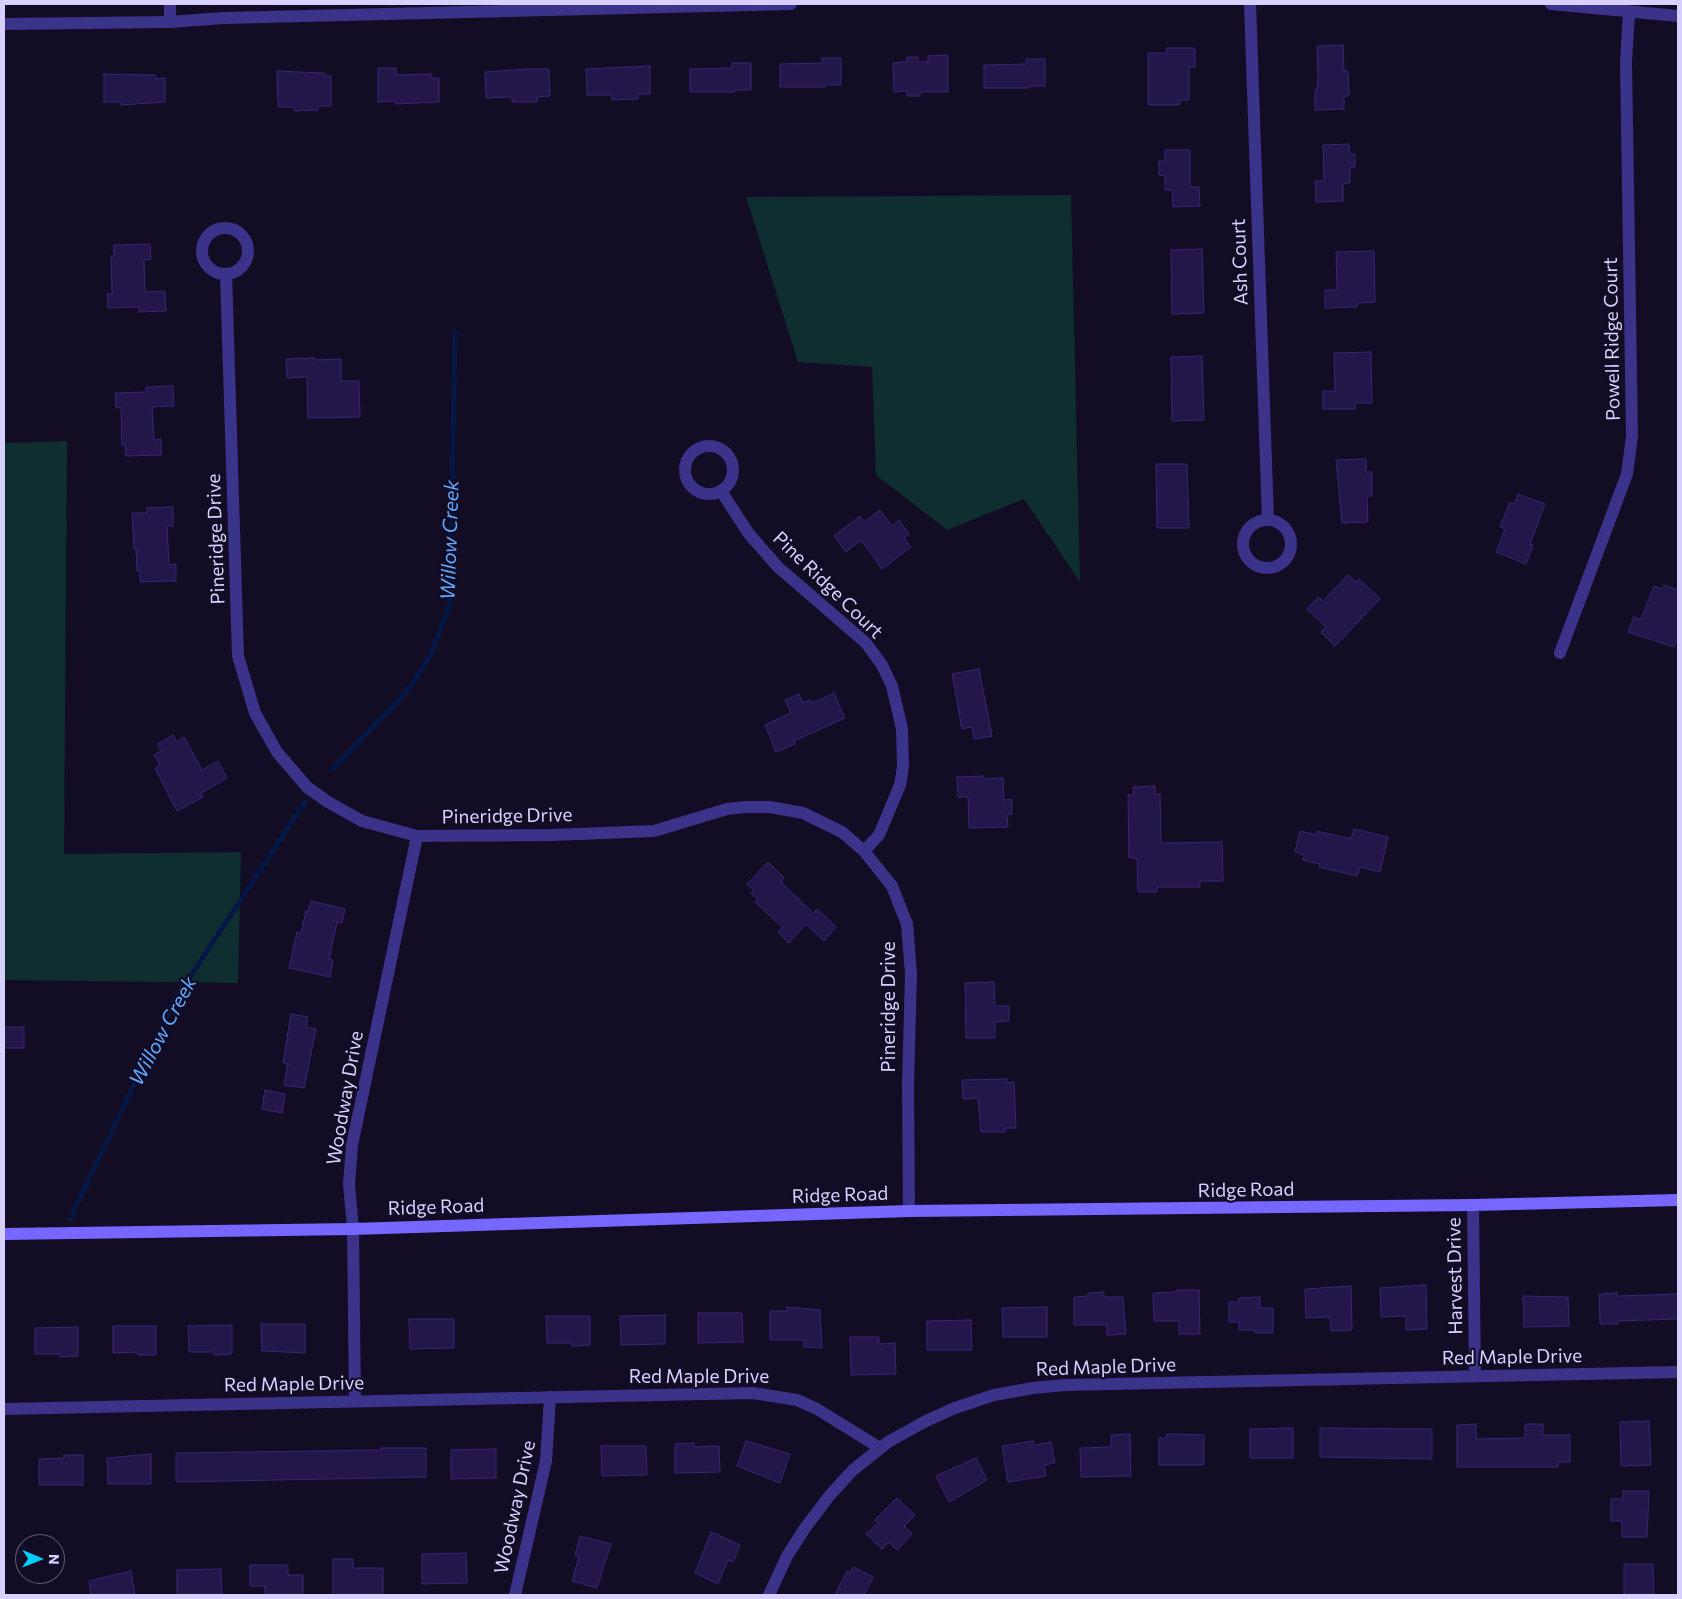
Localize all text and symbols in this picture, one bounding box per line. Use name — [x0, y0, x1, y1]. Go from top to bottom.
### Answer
street label: Ash Court — [1227, 218, 1253, 306]
street label: Powell Ridge Court — [1599, 257, 1625, 421]
street label: Pineridge Drive — [202, 473, 230, 605]
water label: Willow Creek — [436, 480, 464, 600]
street label: Pine Ridge Court — [768, 527, 888, 643]
street label: Pineridge Drive — [441, 803, 573, 829]
street label: Pineridge Drive — [878, 942, 900, 1072]
water label: Willow Creek — [124, 972, 202, 1090]
street label: Woodway Drive — [322, 1029, 368, 1167]
street label: Ridge Road — [1197, 1178, 1295, 1202]
street label: Ridge Road — [791, 1182, 889, 1208]
street label: Ridge Road — [387, 1194, 485, 1220]
street label: Harvest Drive — [1443, 1217, 1467, 1335]
street label: Red Maple Drive — [1442, 1344, 1582, 1370]
street label: Red Maple Drive — [1035, 1353, 1177, 1381]
street label: Red Maple Drive — [629, 1366, 769, 1388]
street label: Red Maple Drive — [224, 1371, 364, 1397]
street label: Woodway Drive — [490, 1438, 540, 1576]
north arrow — [15, 1534, 65, 1584]
text: N — [46, 1554, 63, 1565]

